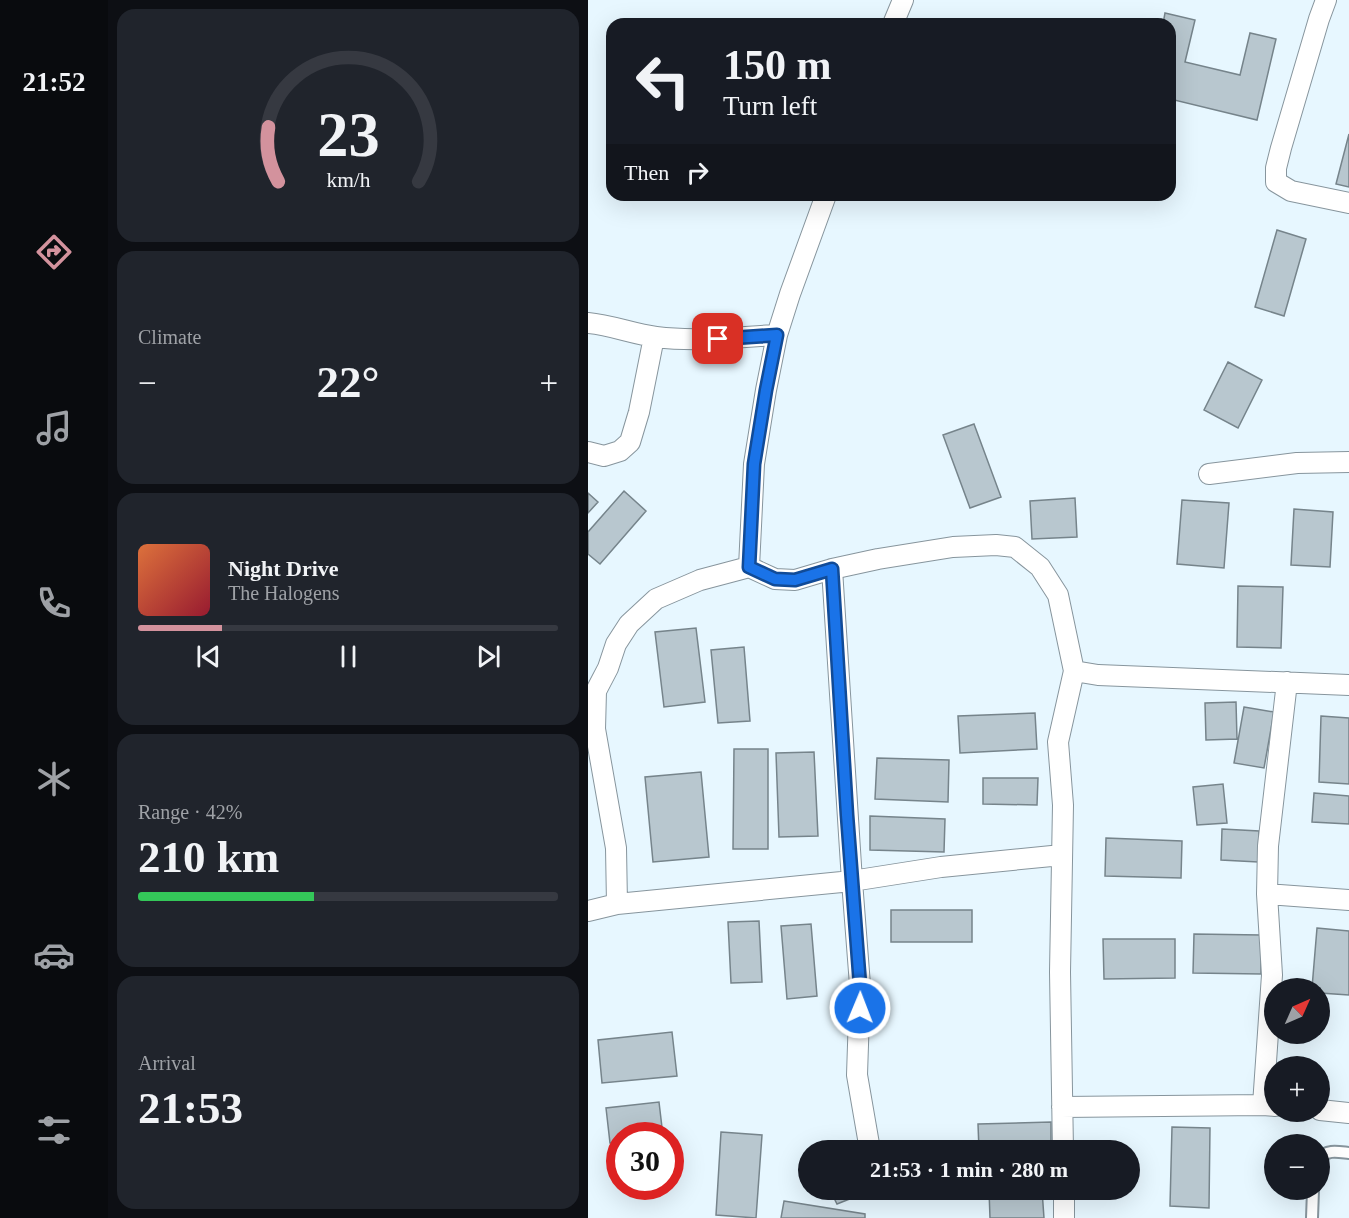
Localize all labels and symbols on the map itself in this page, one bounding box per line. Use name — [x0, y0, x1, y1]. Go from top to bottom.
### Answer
pin — [692, 313, 743, 364]
position arrow — [828, 976, 892, 1040]
north arrow — [1264, 978, 1330, 1044]
speed limit sign: 30 — [606, 1122, 684, 1200]

